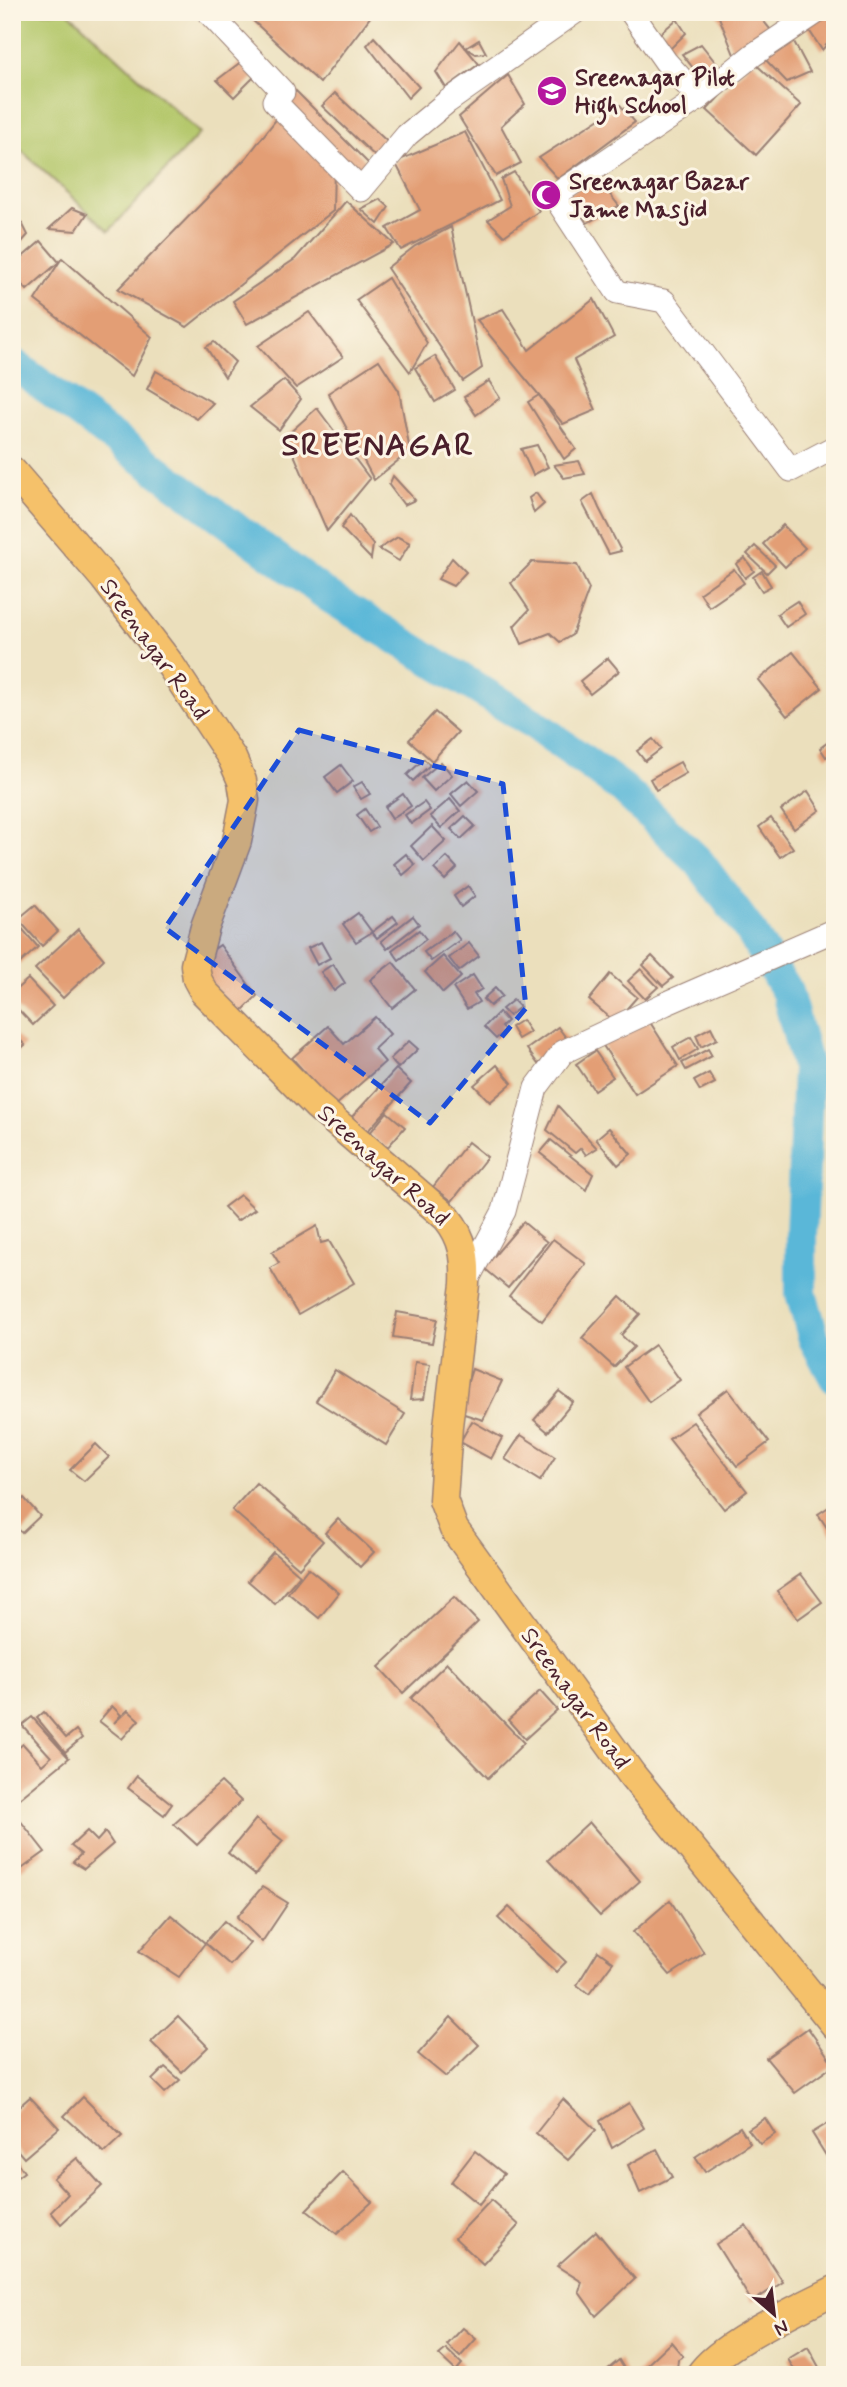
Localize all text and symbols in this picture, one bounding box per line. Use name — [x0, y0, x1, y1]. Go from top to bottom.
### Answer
place label: Sreenagar Pilot High School — [575, 63, 735, 125]
school or university icon: Sreenagar Pilot High School — [535, 74, 569, 108]
place label: Sreenagar Bazar Jame Masjid — [569, 167, 750, 226]
mosque icon: Sreenagar Bazar Jame Masjid — [529, 178, 563, 212]
district label: SREENAGAR — [281, 425, 475, 467]
street label: Sreenagar Road — [92, 573, 216, 727]
street label: Sreenagar Road — [310, 1098, 456, 1234]
street label: Sreenagar Road — [513, 1622, 637, 1776]
north arrow — [738, 2278, 808, 2348]
text: N — [770, 2314, 793, 2342]

